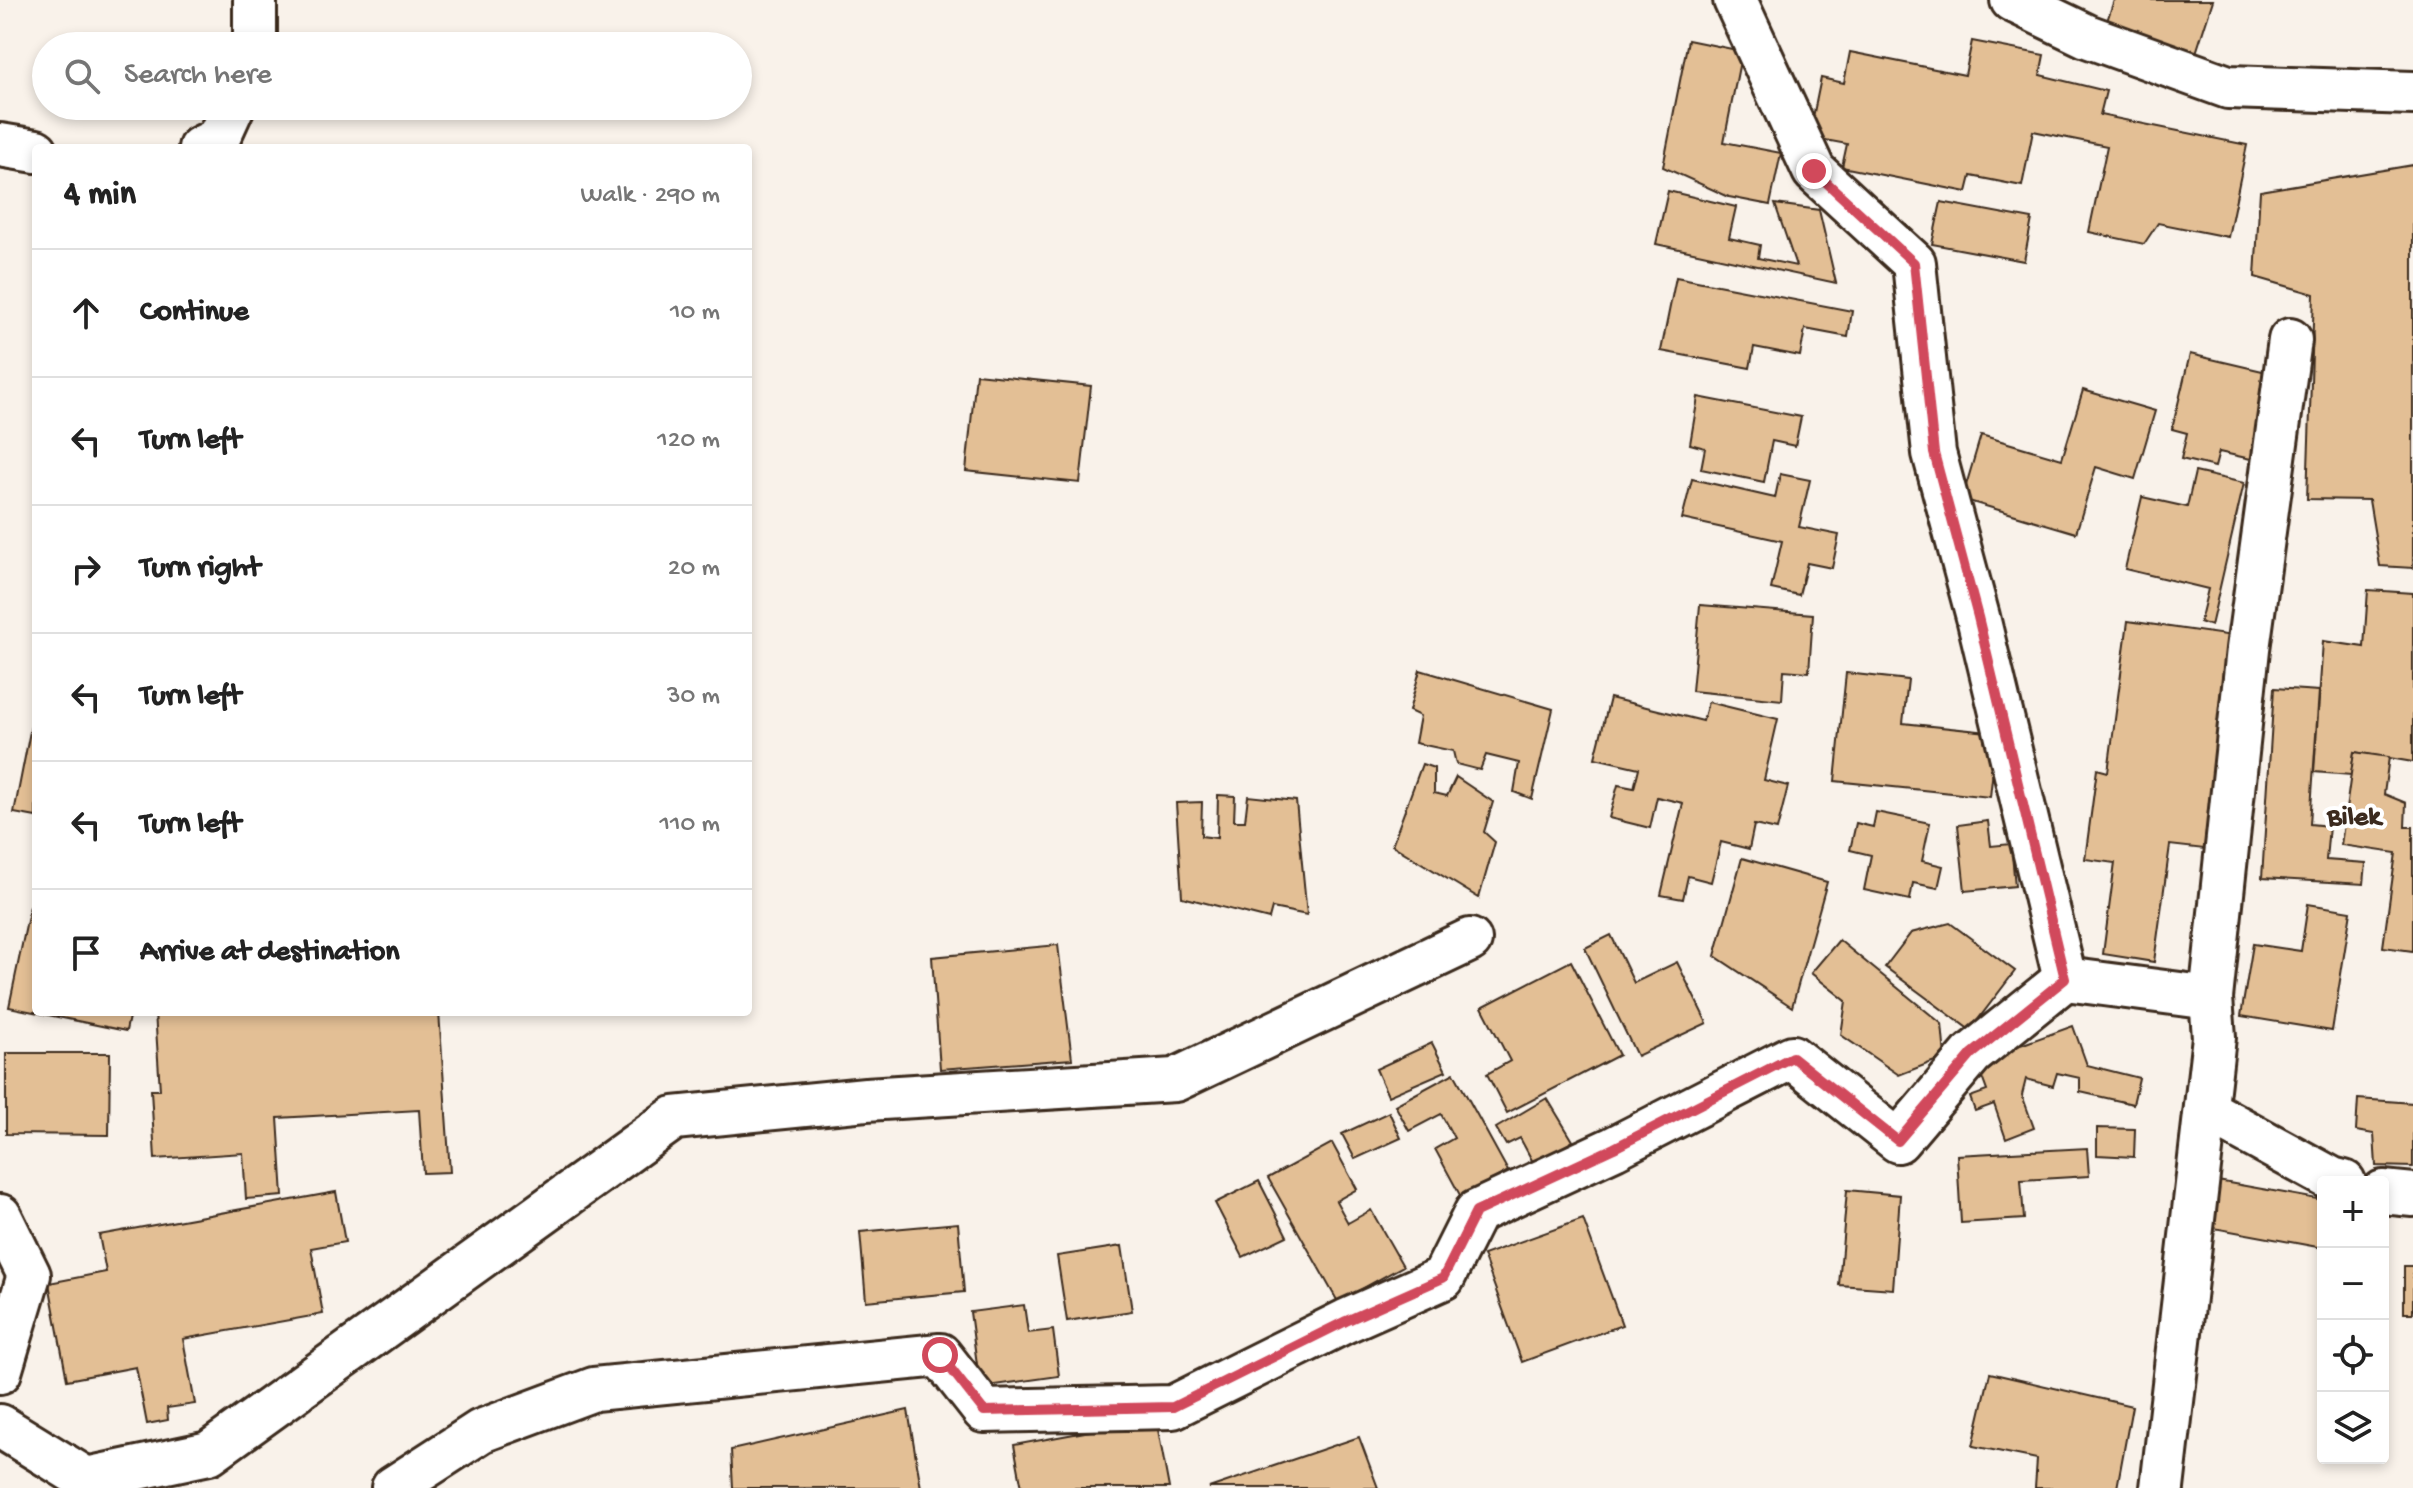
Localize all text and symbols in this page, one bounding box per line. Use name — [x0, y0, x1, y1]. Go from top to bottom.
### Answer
search box — [32, 32, 752, 120]
icon: search — [60, 54, 104, 98]
text: Search here — [124, 59, 272, 94]
route end — [1796, 153, 1832, 189]
text: 4 min — [64, 176, 136, 216]
text: Walk · 290 m — [581, 181, 720, 212]
icon: ahead — [64, 291, 108, 335]
text: Continue — [140, 296, 249, 331]
text: 10 m — [670, 298, 720, 329]
icon: left — [64, 419, 108, 463]
text: Turn left — [140, 424, 241, 459]
text: 120 m — [657, 426, 720, 457]
icon: right — [64, 547, 108, 591]
text: Turn right — [140, 552, 260, 587]
text: 20 m — [668, 554, 720, 585]
icon: left — [64, 675, 108, 719]
text: Turn left — [140, 680, 241, 715]
text: 30 m — [667, 682, 720, 713]
district label: Bilek — [2326, 802, 2384, 835]
icon: left — [64, 803, 108, 847]
text: Turn left — [140, 808, 241, 843]
text: 110 m — [660, 810, 720, 841]
icon: arrive — [64, 931, 108, 975]
text: Arrive at destination — [140, 936, 400, 971]
map controls — [2317, 1176, 2389, 1464]
button: + — [2317, 1176, 2389, 1248]
button: − — [2317, 1248, 2389, 1320]
button: locate — [2317, 1320, 2389, 1392]
route start — [922, 1337, 958, 1373]
button: layers — [2317, 1392, 2389, 1464]

